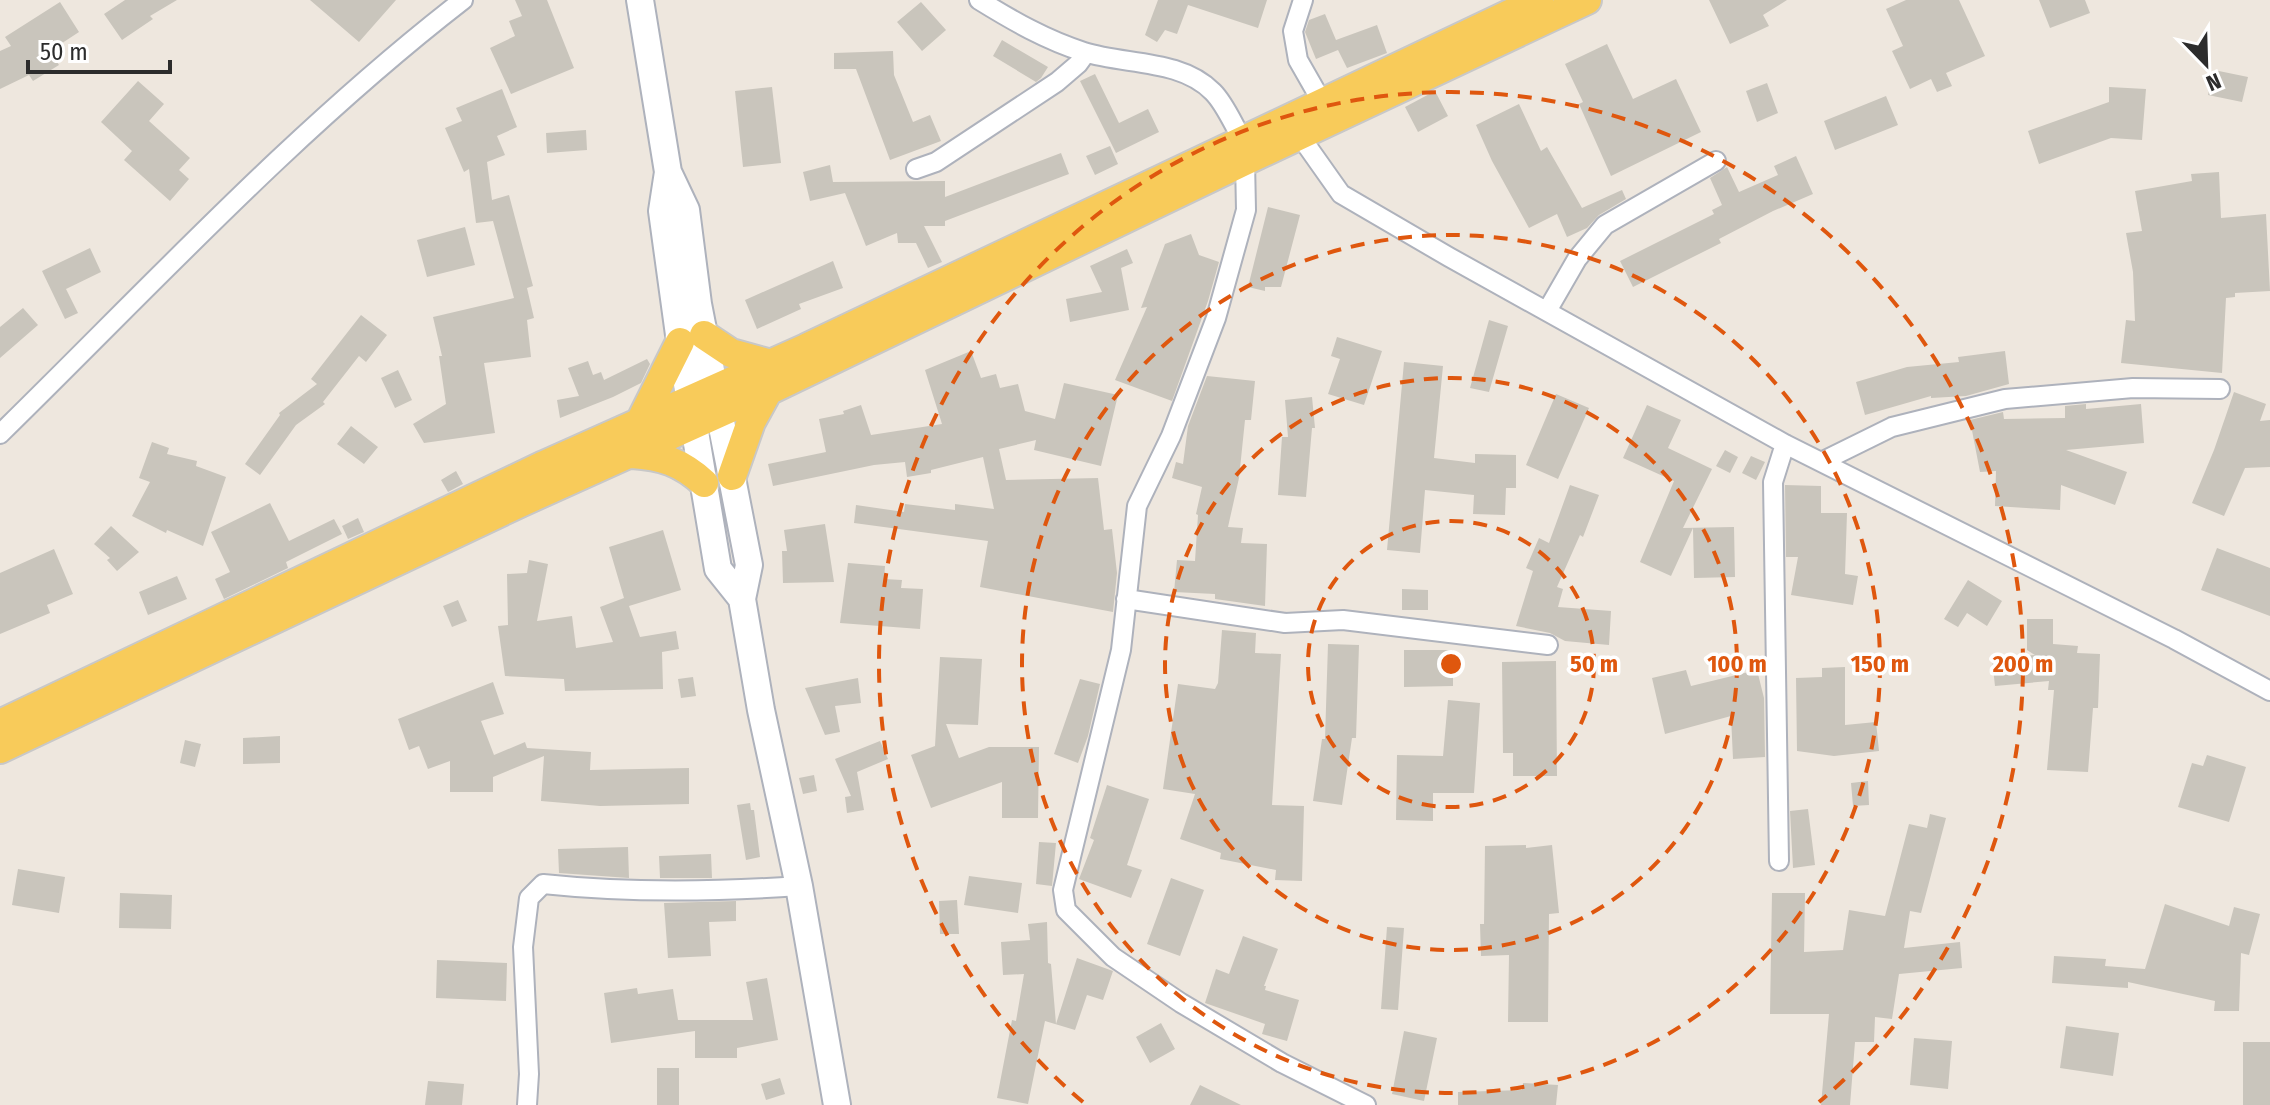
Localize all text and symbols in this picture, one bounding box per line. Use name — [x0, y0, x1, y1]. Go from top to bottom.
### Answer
scale bar — [28, 24, 170, 74]
north arrow — [2166, 24, 2246, 104]
text: 50 m — [40, 38, 88, 66]
text: N — [2202, 67, 2225, 97]
centre of rings — [1437, 650, 1465, 678]
text: 50 m — [1570, 650, 1618, 678]
text: 100 m — [1707, 650, 1767, 678]
text: 150 m — [1851, 650, 1909, 678]
text: 200 m — [1992, 650, 2053, 678]

